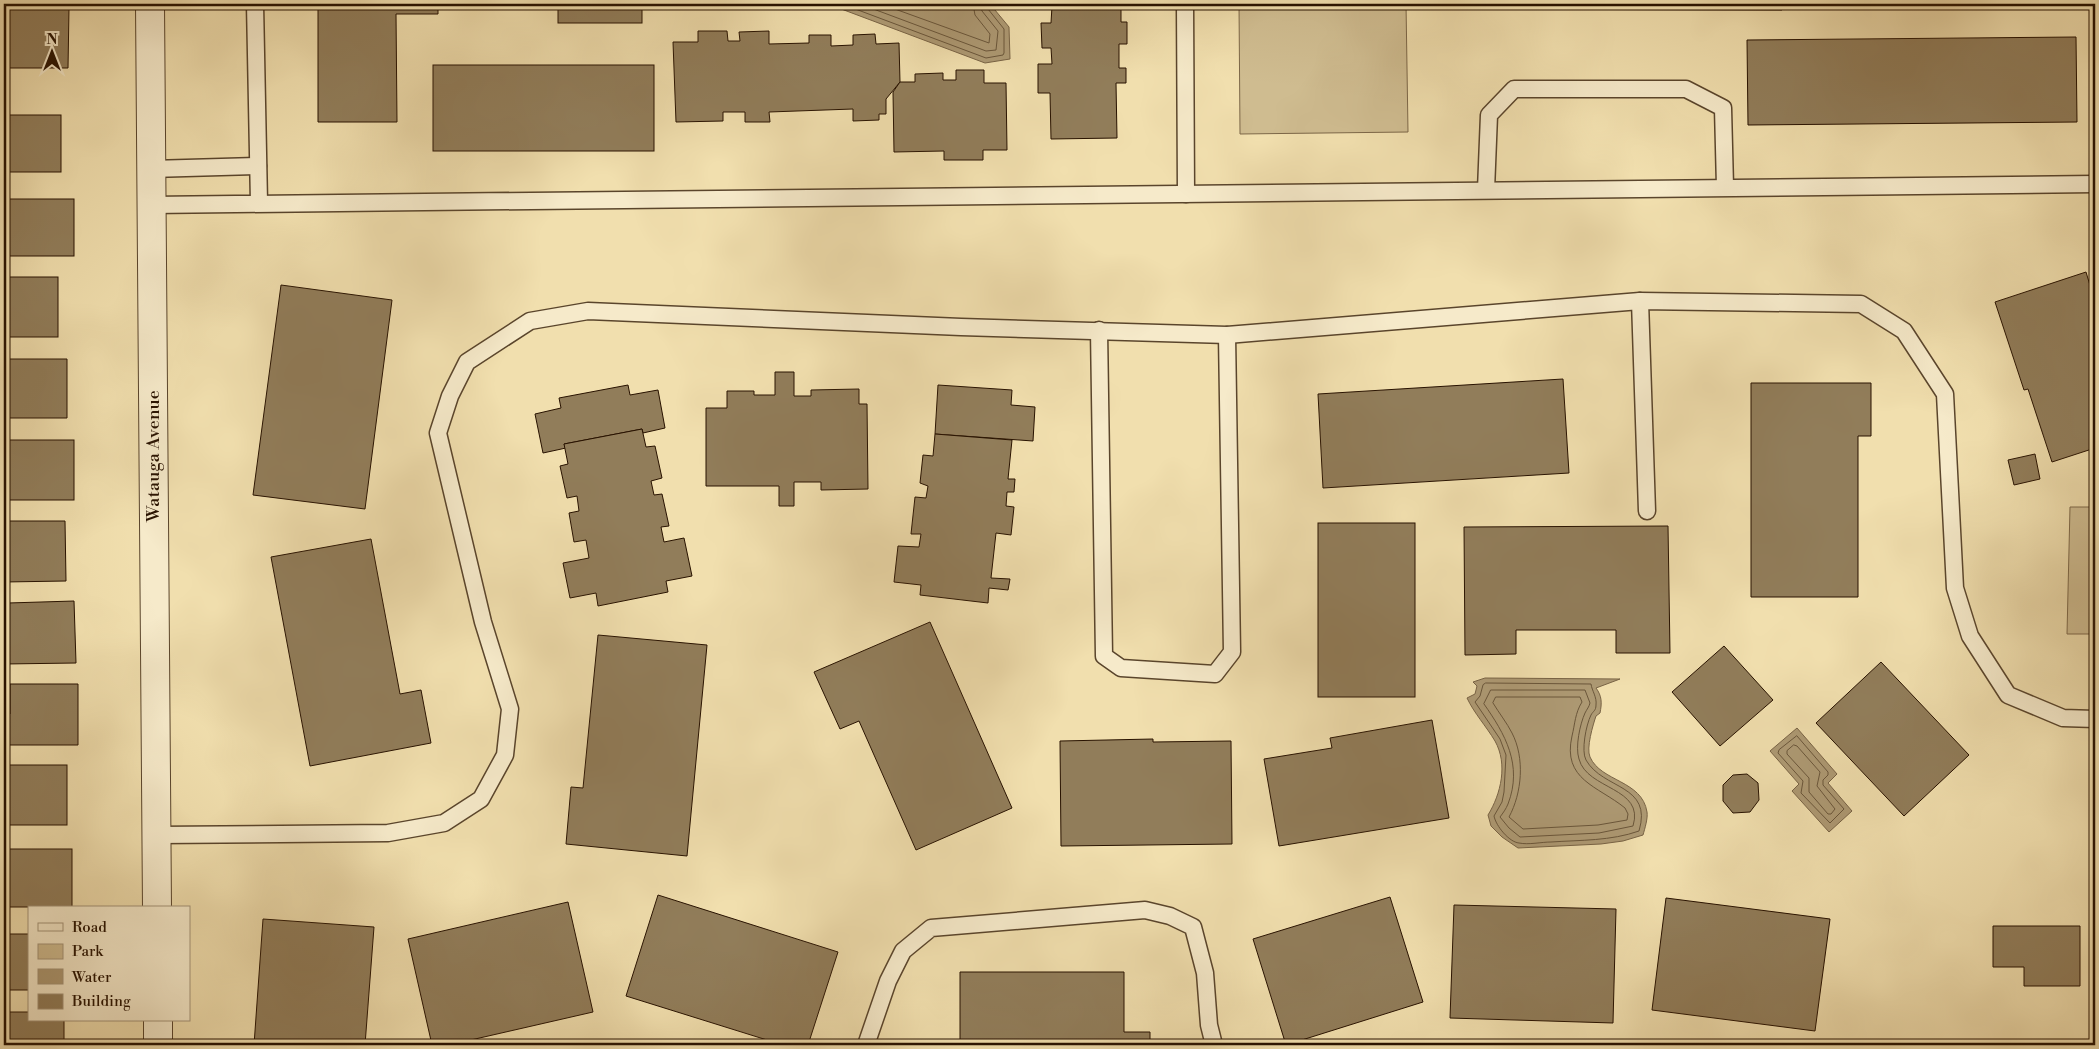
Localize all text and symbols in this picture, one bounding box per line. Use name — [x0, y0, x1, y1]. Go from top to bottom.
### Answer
north arrow — [28, 28, 78, 78]
text: N — [46, 31, 58, 49]
street label: Watauga Avenue — [142, 390, 165, 523]
legend — [28, 906, 190, 1022]
text: Road — [72, 918, 107, 937]
text: Park — [72, 942, 104, 961]
text: Water — [71, 968, 112, 987]
text: Building — [71, 992, 131, 1011]

